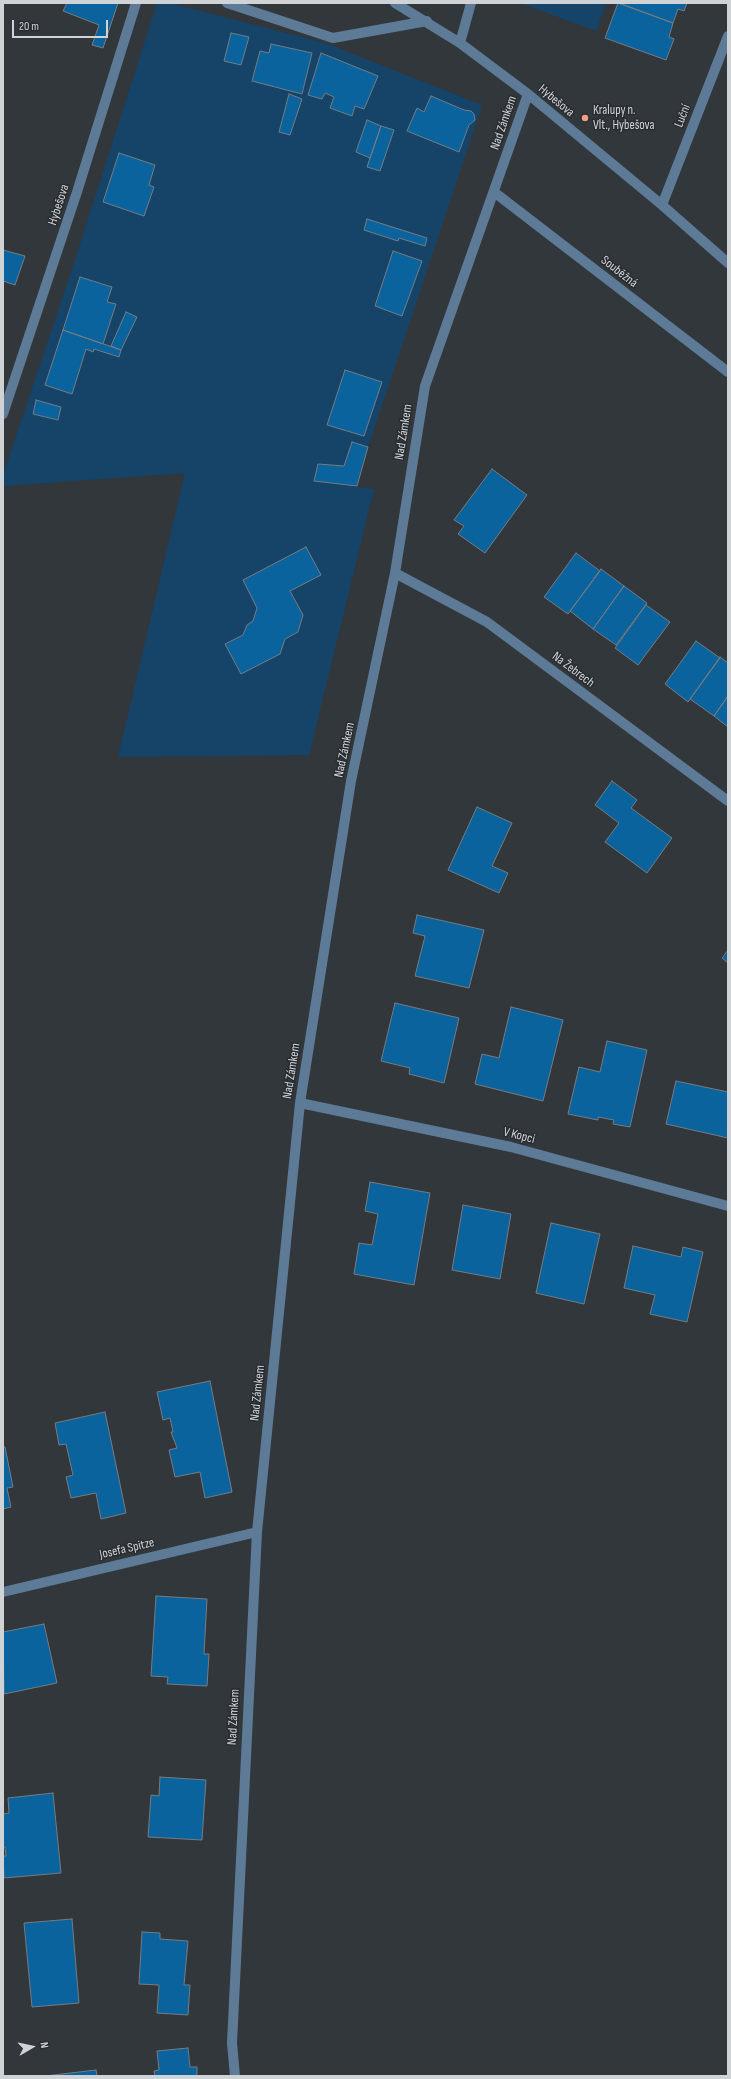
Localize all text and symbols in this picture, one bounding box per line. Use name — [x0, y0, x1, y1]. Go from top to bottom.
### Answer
scale bar — [14, 12, 110, 38]
text: 20 m — [19, 19, 39, 34]
street label: Hybešova — [535, 82, 577, 120]
street label: Nad Zámkem — [488, 94, 520, 152]
street label: Luční — [672, 102, 694, 130]
place label: Kralupy n. Vlt., Hybešova — [593, 103, 654, 134]
marker: Kralupy n. Vlt., Hybešova — [580, 113, 590, 123]
street label: Hybešova — [45, 183, 73, 227]
street label: Souběžná — [598, 253, 640, 291]
street label: Nad Zámkem — [392, 403, 416, 461]
street label: Na Žebrech — [549, 649, 597, 691]
street label: Nad Zámkem — [332, 721, 358, 779]
street label: Nad Zámkem — [280, 1042, 304, 1100]
street label: V Kopci — [502, 1125, 536, 1147]
street label: Nad Zámkem — [247, 1364, 269, 1422]
street label: Josefa Spitze — [98, 1535, 156, 1563]
street label: Nad Zámkem — [225, 1689, 243, 1745]
north arrow — [12, 2027, 52, 2067]
text: N — [37, 2041, 51, 2049]

